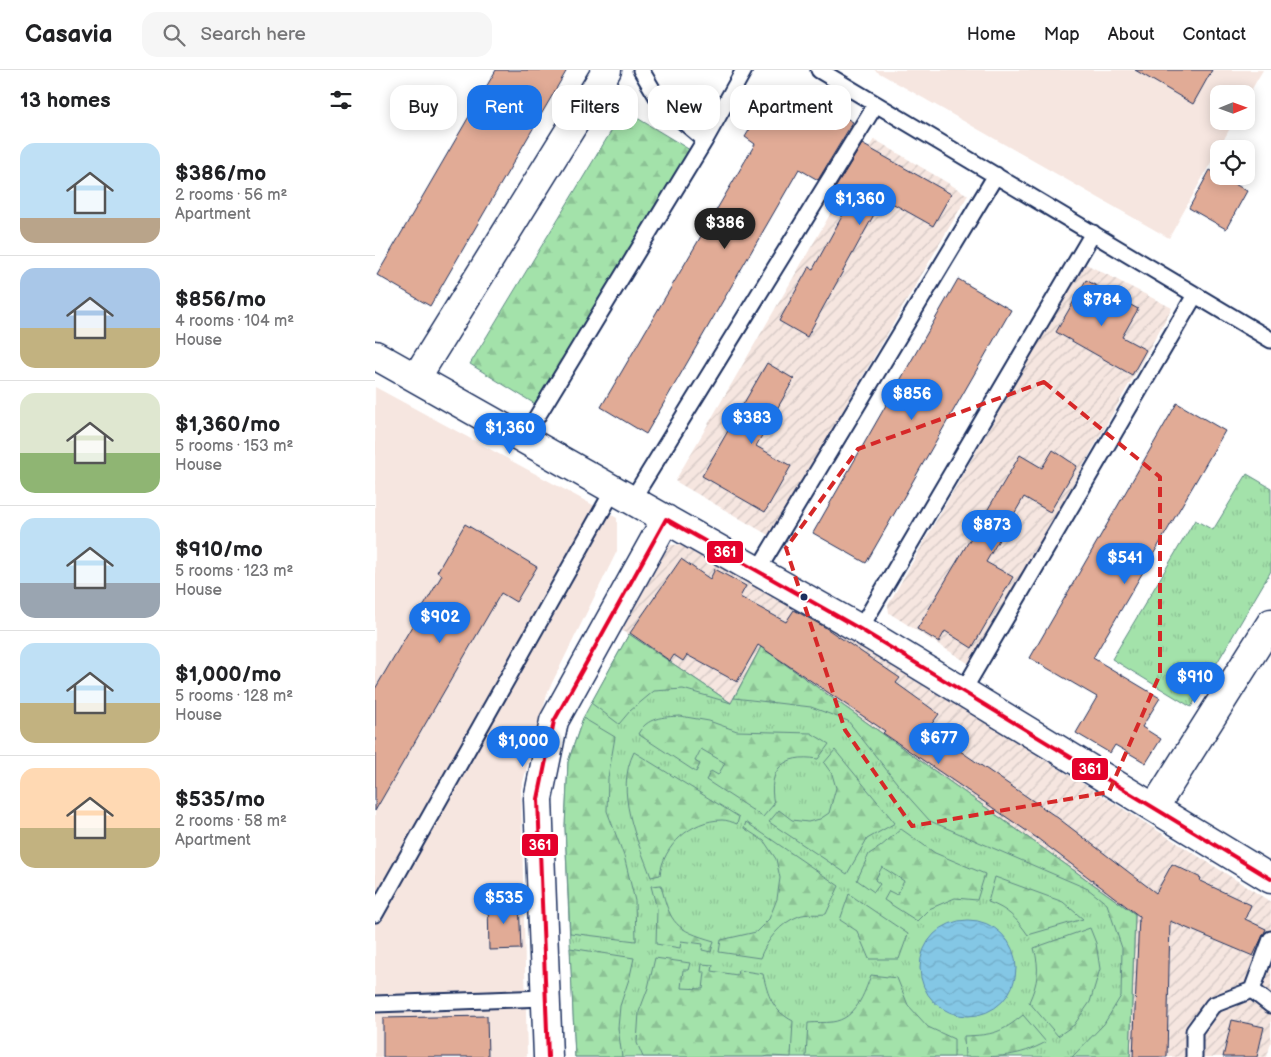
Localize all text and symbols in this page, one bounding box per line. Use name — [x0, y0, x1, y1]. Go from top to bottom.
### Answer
search box — [142, 12, 492, 57]
text: Casavia — [25, 20, 112, 49]
icon: search — [160, 21, 188, 49]
text: Search here — [200, 23, 306, 46]
text: Home — [967, 24, 1016, 45]
text: Map — [1044, 24, 1080, 45]
text: About — [1108, 24, 1155, 45]
text: Contact — [1183, 24, 1246, 45]
chip: Buy — [390, 85, 457, 130]
chip: Rent — [467, 85, 542, 130]
chip: Filters — [552, 85, 638, 130]
chip: New — [648, 85, 720, 130]
chip: Apartment — [730, 85, 851, 130]
north arrow — [1210, 85, 1255, 130]
map controls — [1210, 85, 1255, 185]
icon: filters — [327, 86, 355, 114]
text: 13 homes — [20, 88, 111, 113]
button: locate — [1210, 140, 1255, 185]
text: $386/mo — [175, 161, 266, 186]
icon: home — [60, 163, 120, 223]
pin: $1,360 — [819, 184, 901, 226]
text: 2 rooms · 56 m² — [175, 186, 287, 205]
text: $1,360 — [835, 190, 885, 209]
text: Apartment — [175, 205, 251, 224]
pin: $386 — [695, 208, 755, 250]
text: $386 — [705, 214, 745, 233]
pin: $784 — [1072, 284, 1132, 327]
text: $856/mo — [175, 287, 266, 312]
icon: home — [60, 288, 120, 348]
text: $784 — [1083, 291, 1121, 310]
text: 4 rooms · 104 m² — [175, 312, 294, 331]
text: House — [175, 331, 222, 350]
pin: $856 — [882, 378, 942, 421]
text: $856 — [892, 385, 932, 404]
pin: $383 — [722, 402, 782, 445]
text: $383 — [733, 409, 771, 428]
text: $1,360/mo — [175, 412, 280, 437]
pin: $1,360 — [469, 412, 551, 455]
icon: home — [60, 413, 120, 473]
text: $1,360 — [485, 419, 535, 438]
text: 5 rooms · 153 m² — [175, 437, 293, 456]
text: House — [175, 456, 222, 475]
pin: $873 — [962, 510, 1022, 552]
text: $873 — [973, 516, 1011, 535]
text: $910/mo — [175, 537, 263, 562]
icon: home — [60, 538, 120, 598]
line badge: 361 — [706, 540, 744, 564]
pin: $541 — [1095, 542, 1155, 585]
text: 361 — [714, 544, 736, 561]
text: $541 — [1107, 549, 1143, 568]
text: 5 rooms · 123 m² — [175, 562, 293, 581]
text: House — [175, 581, 222, 600]
unlabelled marker — [799, 592, 809, 602]
pin: $902 — [410, 602, 470, 644]
text: $902 — [420, 608, 460, 627]
text: $1,000/mo — [175, 662, 281, 687]
pin: $910 — [1165, 662, 1225, 704]
icon: home — [60, 663, 120, 723]
text: $910 — [1177, 668, 1213, 687]
text: 5 rooms · 128 m² — [175, 687, 293, 706]
text: House — [175, 706, 222, 725]
pin: $677 — [909, 722, 969, 765]
pin: $1,000 — [482, 726, 564, 768]
text: $677 — [920, 729, 958, 748]
text: $1,000 — [498, 732, 548, 751]
line badge: 361 — [1071, 757, 1109, 781]
text: 361 — [1079, 761, 1101, 778]
text: $535/mo — [175, 787, 265, 812]
icon: home — [60, 788, 120, 848]
text: 2 rooms · 58 m² — [175, 812, 287, 831]
text: Apartment — [175, 831, 251, 850]
line badge: 361 — [521, 833, 559, 857]
text: 361 — [529, 837, 551, 854]
pin: $535 — [474, 882, 534, 925]
text: $535 — [485, 889, 523, 908]

